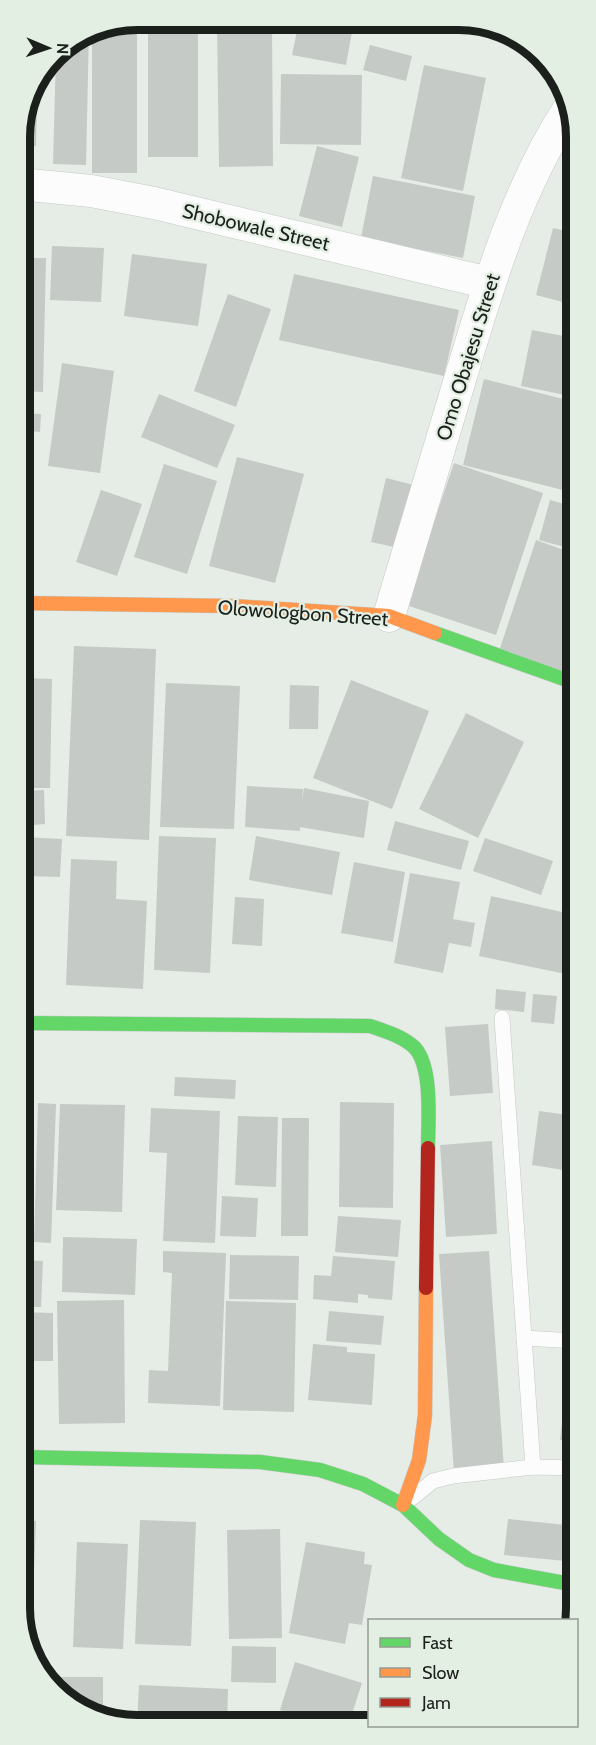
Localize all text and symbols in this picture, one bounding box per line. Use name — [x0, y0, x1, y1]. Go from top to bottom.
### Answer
north arrow — [18, 18, 78, 78]
text: N — [53, 43, 72, 54]
street label: Shobowale Street — [180, 198, 332, 256]
street label: Omo Obajesu Street — [431, 270, 505, 443]
street label: Olowologbon Street — [217, 595, 389, 631]
legend — [368, 1619, 578, 1727]
text: Fast — [422, 1632, 453, 1654]
text: Slow — [422, 1662, 459, 1684]
text: Jam — [421, 1692, 451, 1714]

